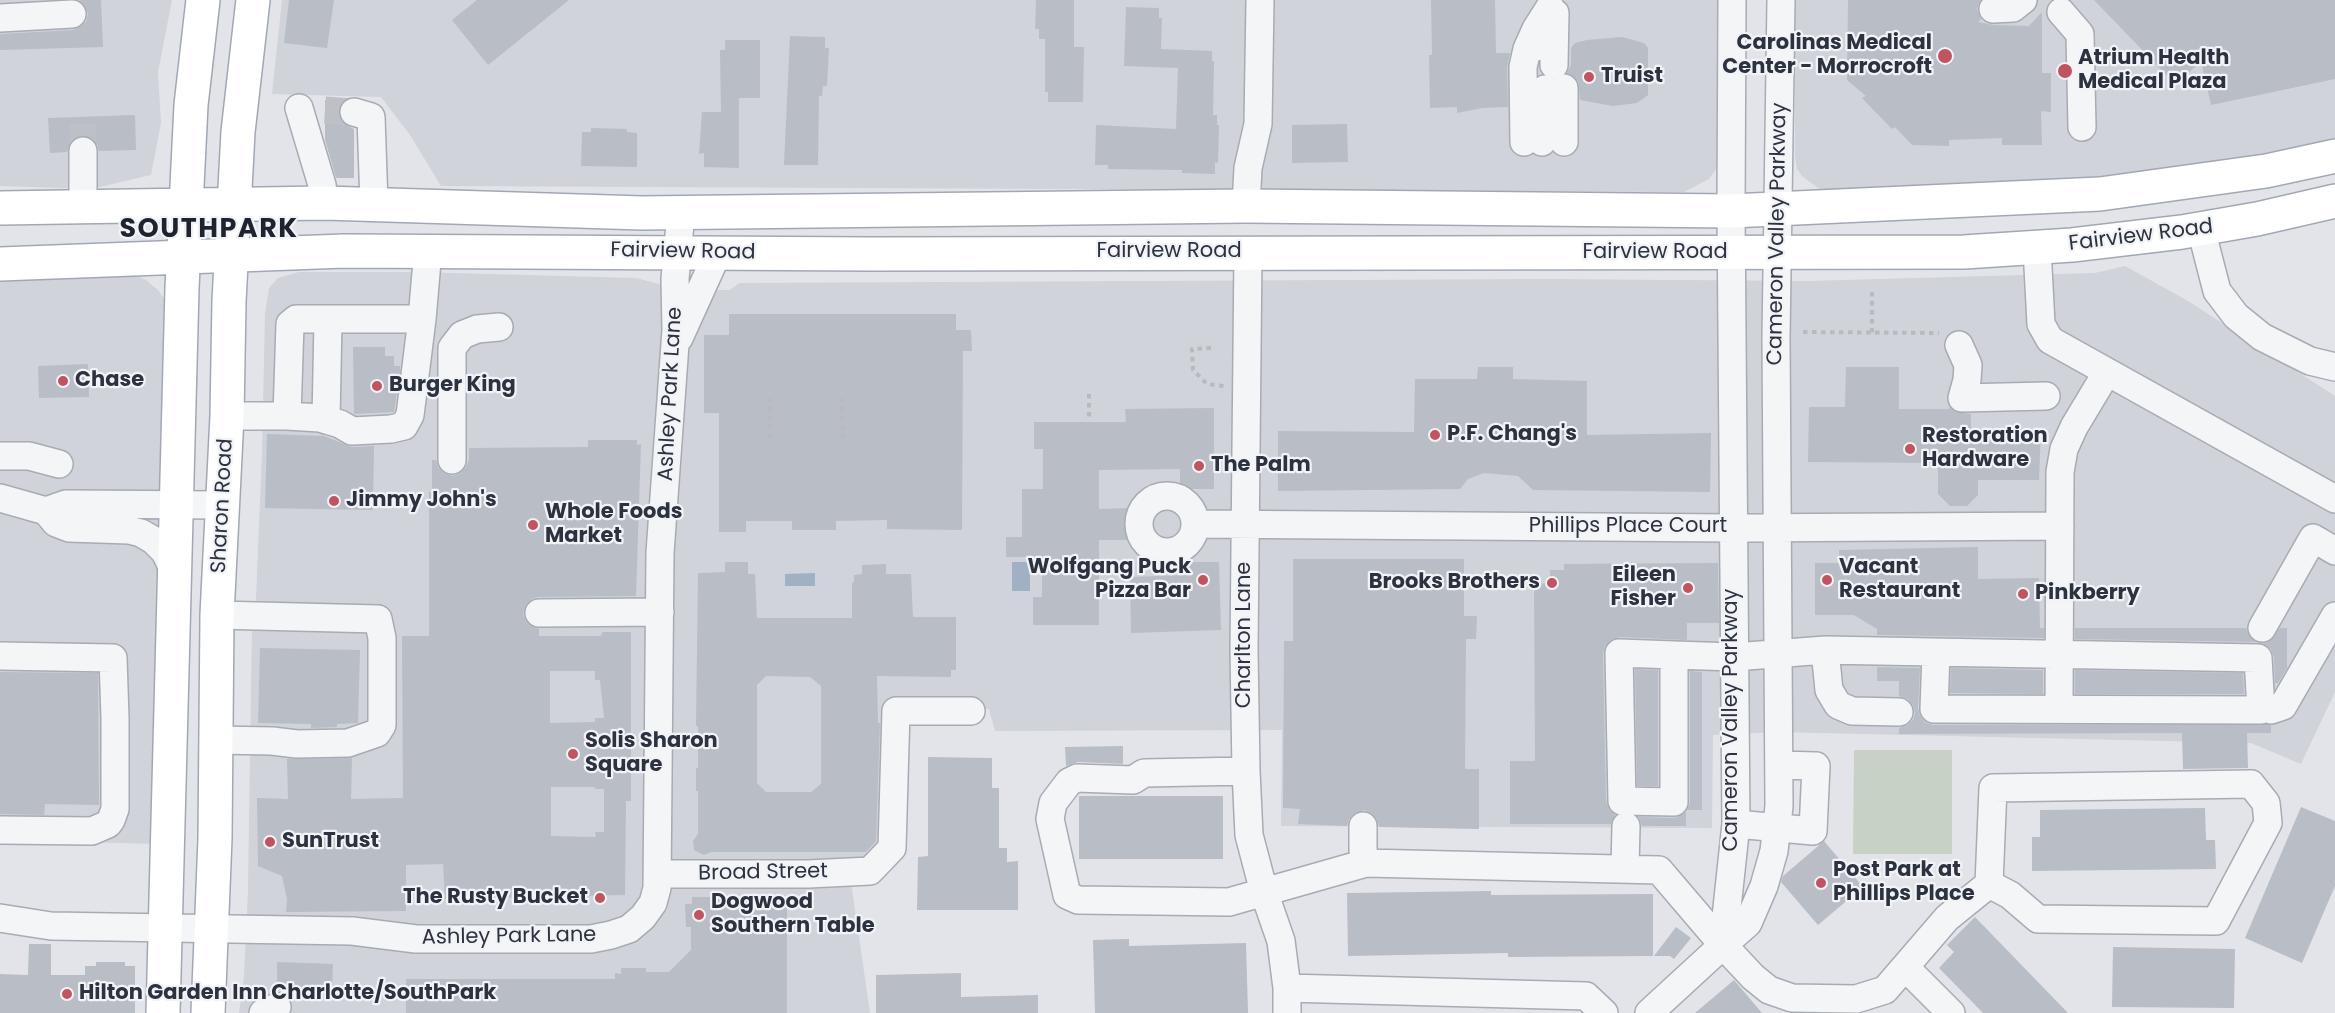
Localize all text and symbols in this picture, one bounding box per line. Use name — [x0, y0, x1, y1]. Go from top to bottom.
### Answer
place label: Carolinas Medical Center - Morrocroft — [1722, 31, 1932, 81]
place label: Atrium Health Medical Plaza — [2078, 46, 2229, 96]
marker: Carolinas Medical Center - Morrocroft — [1936, 47, 1954, 65]
marker: Atrium Health Medical Plaza — [2056, 62, 2074, 80]
place label: Truist — [1601, 64, 1663, 90]
marker: Truist — [1582, 70, 1596, 84]
street label: Cameron Valley Parkway — [1763, 102, 1793, 366]
district label: SOUTHPARK — [119, 214, 299, 246]
street label: Fairview Road — [2067, 215, 2215, 257]
street label: Fairview Road — [610, 238, 756, 266]
street label: Fairview Road — [1096, 239, 1242, 265]
street label: Fairview Road — [1582, 240, 1728, 266]
street label: Ashley Park Lane — [654, 306, 688, 482]
place label: Chase — [75, 368, 144, 394]
place label: Burger King — [389, 373, 516, 399]
marker: Chase — [56, 374, 70, 388]
marker: Burger King — [370, 379, 384, 393]
place label: P.F. Chang's — [1447, 422, 1577, 448]
place label: Restoration Hardware — [1922, 424, 2048, 474]
marker: P.F. Chang's — [1428, 428, 1442, 442]
street label: Sharon Road — [207, 438, 239, 574]
marker: Restoration Hardware — [1903, 442, 1917, 456]
place label: The Palm — [1211, 453, 1311, 479]
marker: The Palm — [1192, 459, 1206, 473]
place label: Jimmy John's — [346, 488, 497, 514]
marker: Jimmy John's — [327, 494, 341, 508]
place label: Whole Foods Market — [545, 500, 682, 550]
street label: Phillips Place Court — [1529, 514, 1727, 540]
marker: Whole Foods Market — [526, 518, 540, 532]
place label: Wolfgang Puck Pizza Bar — [1027, 555, 1191, 605]
place label: Vacant Restaurant — [1839, 555, 1960, 605]
street label: Charlton Lane — [1232, 562, 1258, 708]
place label: Eileen Fisher — [1611, 563, 1676, 613]
place label: Brooks Brothers — [1369, 570, 1540, 596]
marker: Wolfgang Puck Pizza Bar — [1196, 573, 1210, 587]
marker: Vacant Restaurant — [1820, 573, 1834, 587]
marker: Brooks Brothers — [1545, 576, 1559, 590]
marker: Eileen Fisher — [1681, 581, 1695, 595]
place label: Pinkberry — [2035, 581, 2140, 607]
marker: Pinkberry — [2016, 587, 2030, 601]
street label: Cameron Valley Parkway — [1719, 589, 1745, 851]
place label: Solis Sharon Square — [585, 729, 718, 779]
marker: Solis Sharon Square — [566, 747, 580, 761]
place label: SunTrust — [282, 829, 379, 855]
marker: SunTrust — [263, 835, 277, 849]
place label: Post Park at Phillips Place — [1833, 858, 1975, 908]
street label: Broad Street — [698, 859, 828, 887]
marker: Post Park at Phillips Place — [1814, 876, 1828, 890]
place label: The Rusty Bucket — [403, 885, 588, 911]
place label: Dogwood Southern Table — [711, 890, 875, 940]
marker: The Rusty Bucket — [593, 891, 607, 905]
marker: Dogwood Southern Table — [692, 908, 706, 922]
street label: Ashley Park Lane — [422, 923, 596, 951]
place label: Hilton Garden Inn Charlotte/SouthPark — [79, 981, 496, 1007]
marker: Hilton Garden Inn Charlotte/SouthPark — [60, 987, 74, 1001]

